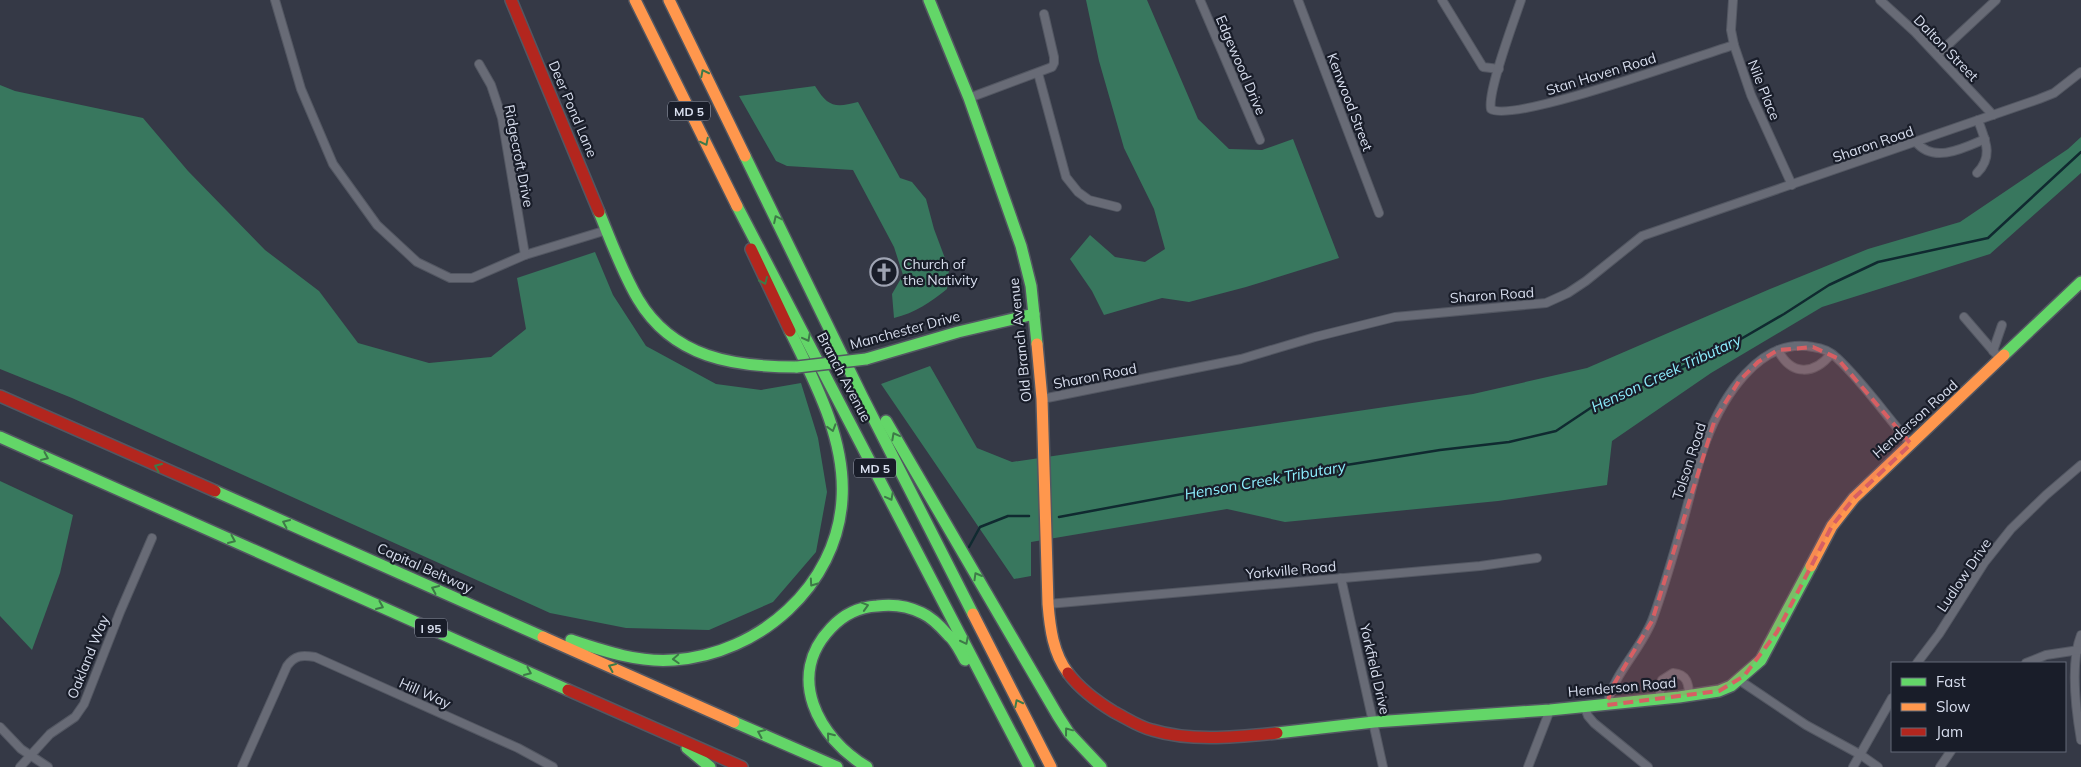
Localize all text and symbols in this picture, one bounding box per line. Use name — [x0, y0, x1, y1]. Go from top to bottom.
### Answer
street label: Dalton Street — [1910, 11, 1982, 85]
street label: Edgewood Drive — [1212, 12, 1270, 118]
street label: Stan Haven Road — [1544, 49, 1658, 99]
street label: Kenwood Street — [1323, 51, 1377, 154]
street label: Nile Place — [1744, 57, 1784, 123]
street label: Deer Pond Lane — [545, 58, 601, 160]
one-way arrow — [700, 70, 710, 79]
road number: MD 5 — [668, 102, 710, 120]
street label: Ridgecroft Drive — [500, 103, 538, 209]
street label: Sharon Road — [1830, 122, 1916, 166]
one-way arrow — [699, 137, 709, 146]
one-way arrow — [772, 215, 783, 224]
place label: Church of the Nativity — [903, 255, 978, 289]
church icon: Church of the Nativity — [869, 257, 899, 287]
one-way arrow — [757, 276, 768, 285]
street label: Old Branch Avenue — [1005, 277, 1035, 403]
street label: Sharon Road — [1449, 283, 1535, 307]
street label: Manchester Drive — [848, 307, 962, 353]
street label: Branch Avenue — [813, 329, 875, 425]
water label: Henson Creek Tributary — [1588, 329, 1745, 416]
one-way arrow — [801, 333, 811, 342]
street label: Sharon Road — [1052, 359, 1138, 393]
street label: Henderson Road — [1869, 376, 1961, 462]
street label: Tolson Road — [1668, 420, 1710, 502]
one-way arrow — [826, 423, 836, 432]
one-way arrow — [891, 433, 901, 442]
one-way arrow — [40, 450, 49, 461]
water label: Henson Creek Tributary — [1183, 456, 1348, 504]
road number: MD 5 — [854, 458, 896, 478]
one-way arrow — [154, 462, 163, 473]
one-way arrow — [884, 492, 894, 501]
one-way arrow — [282, 519, 291, 530]
one-way arrow — [227, 533, 236, 544]
street label: Ludlow Drive — [1933, 535, 1995, 615]
street label: Capital Beltway — [374, 539, 476, 597]
street label: Yorkville Road — [1244, 557, 1337, 583]
one-way arrow — [974, 572, 984, 581]
one-way arrow — [810, 577, 819, 587]
one-way arrow — [431, 584, 440, 595]
one-way arrow — [375, 599, 384, 610]
one-way arrow — [860, 602, 868, 612]
street label: Oakland Way — [63, 612, 113, 702]
road number: I 95 — [415, 618, 447, 638]
street label: Yorkfield Drive — [1356, 621, 1394, 716]
one-way arrow — [959, 636, 969, 645]
one-way arrow — [671, 654, 679, 665]
legend — [1891, 662, 2066, 752]
one-way arrow — [608, 663, 617, 674]
one-way arrow — [523, 666, 532, 676]
text: Fast — [1936, 672, 1966, 691]
street label: Henderson Road — [1567, 673, 1677, 701]
street label: Hill Way — [396, 674, 454, 713]
text: Slow — [1936, 697, 1970, 716]
one-way arrow — [1014, 699, 1024, 708]
text: Jam — [1936, 722, 1963, 741]
one-way arrow — [1066, 728, 1074, 737]
one-way arrow — [757, 729, 766, 740]
one-way arrow — [827, 733, 836, 742]

